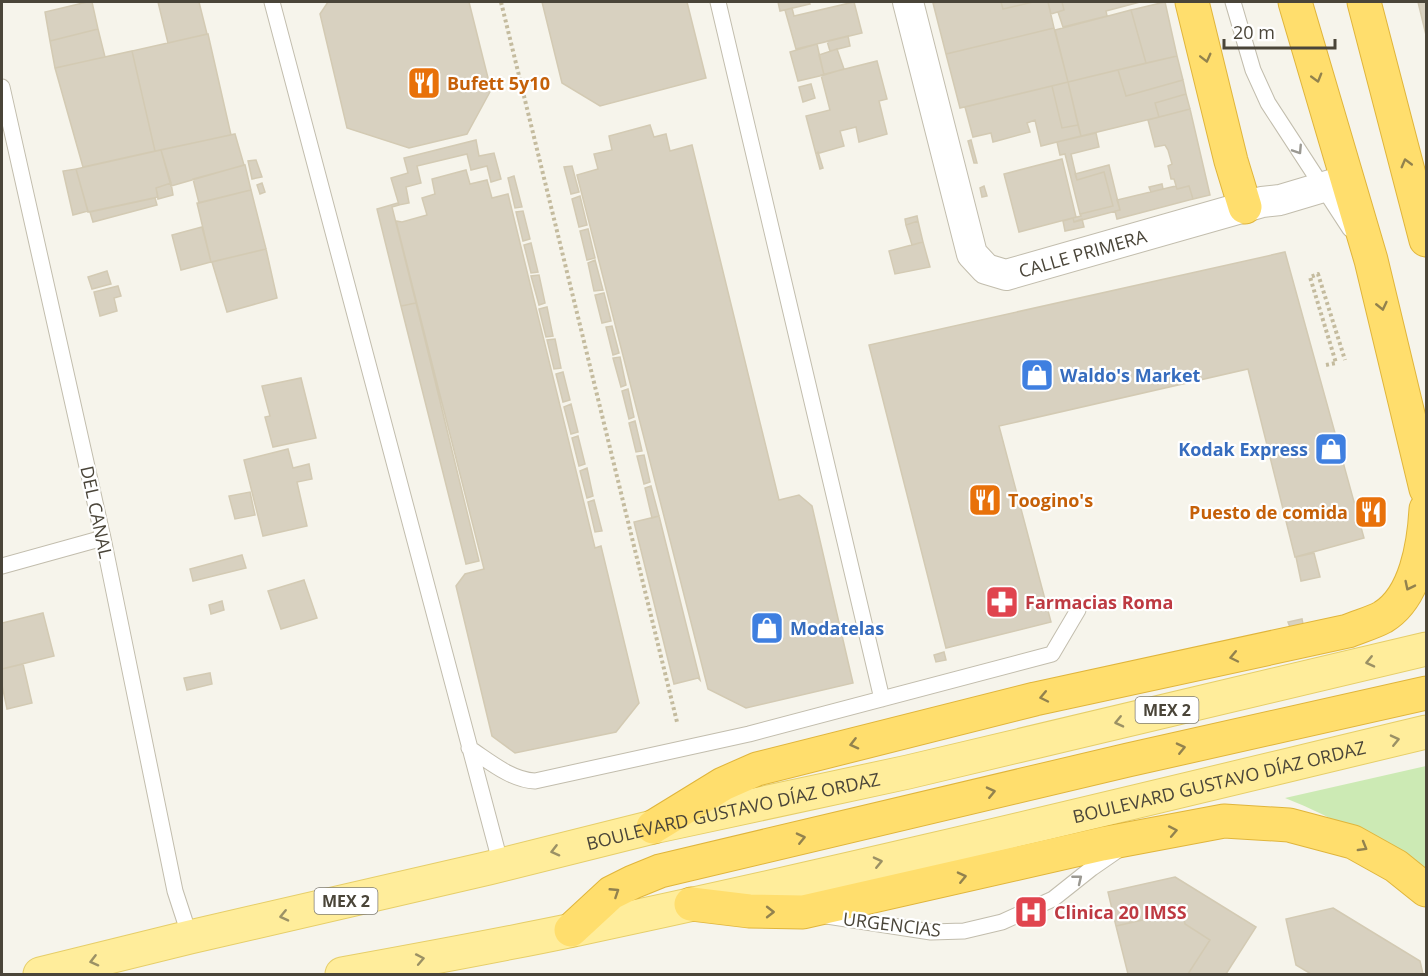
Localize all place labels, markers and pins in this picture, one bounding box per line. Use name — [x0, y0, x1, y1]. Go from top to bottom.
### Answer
restaurant icon: Bufett 5y10 — [406, 65, 442, 101]
place label: Bufett 5y10 — [447, 71, 550, 95]
shop icon: Waldo's Market — [1019, 357, 1055, 393]
place label: Waldo's Market — [1060, 363, 1201, 387]
shop icon: Kodak Express — [1313, 431, 1349, 467]
place label: Kodak Express — [1178, 437, 1308, 461]
restaurant icon: Toogino's — [967, 482, 1003, 518]
place label: Toogino's — [1008, 488, 1093, 512]
restaurant icon: Puesto de comida — [1353, 494, 1389, 530]
place label: Puesto de comida — [1189, 500, 1348, 524]
pharmacy icon: Farmacias Roma — [984, 584, 1020, 620]
place label: Farmacias Roma — [1025, 590, 1173, 614]
shop icon: Modatelas — [749, 610, 785, 646]
place label: Modatelas — [790, 616, 884, 640]
hospital icon: Clinica 20 IMSS — [1013, 894, 1049, 930]
place label: Clinica 20 IMSS — [1054, 900, 1187, 924]

